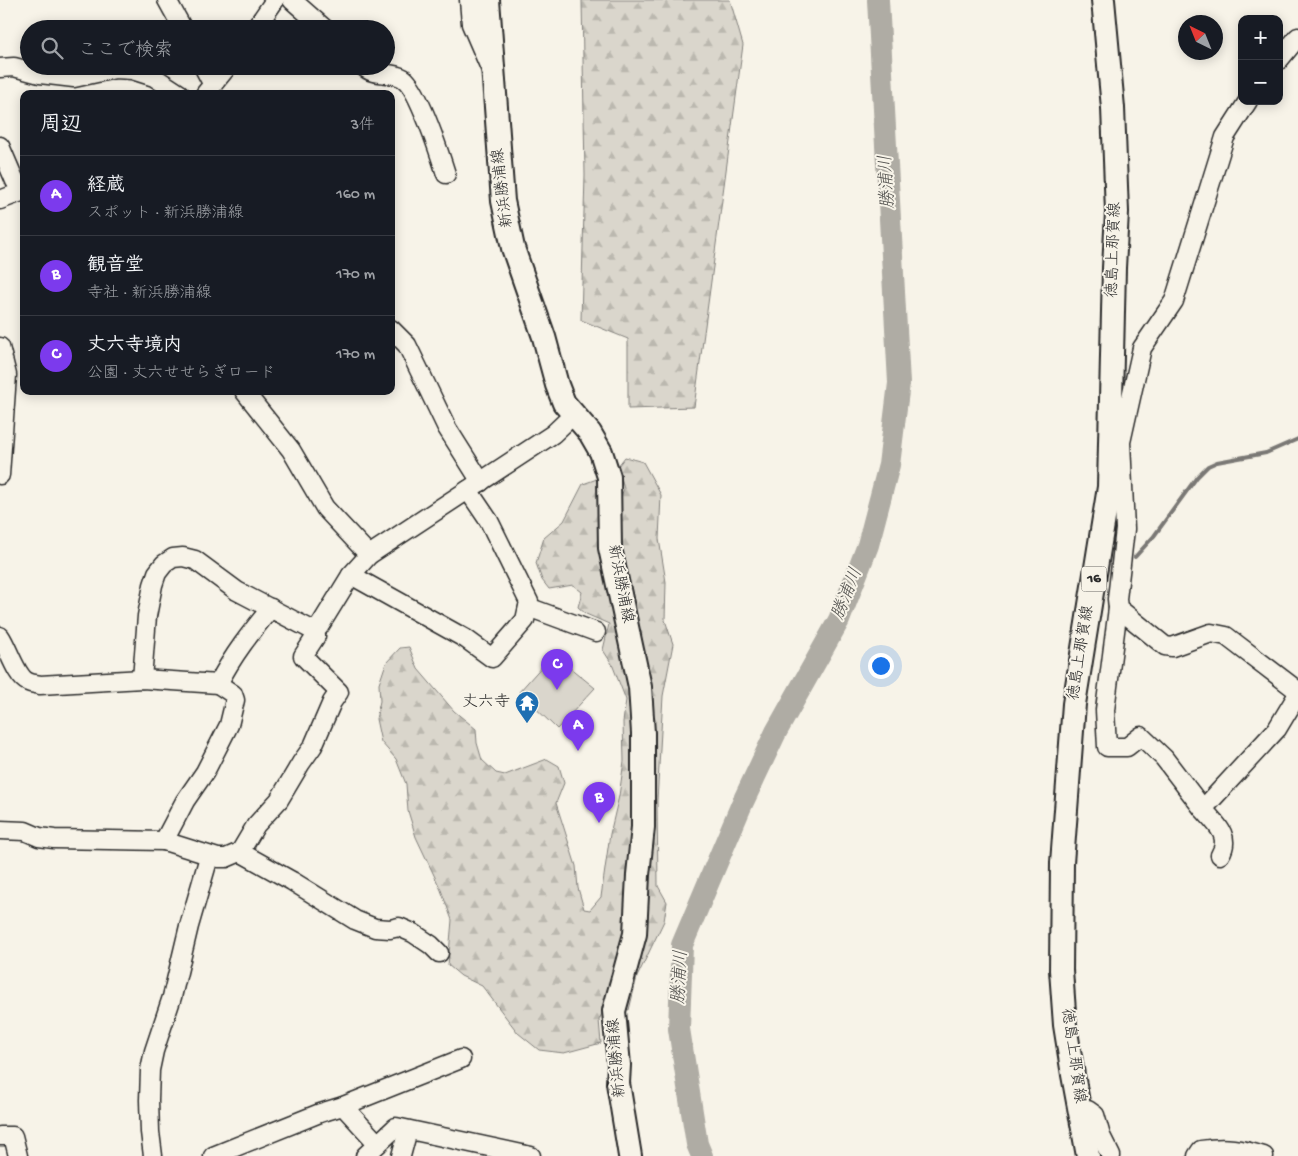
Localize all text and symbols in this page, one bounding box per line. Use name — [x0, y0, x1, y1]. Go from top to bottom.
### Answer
north arrow — [1178, 15, 1223, 60]
map controls — [1238, 15, 1283, 105]
button: + — [1238, 15, 1283, 60]
search box — [20, 20, 395, 75]
icon: search — [38, 34, 66, 62]
text: ここで検索 — [78, 40, 173, 63]
button: − — [1238, 60, 1283, 105]
text: 周辺 — [40, 114, 82, 139]
text: 3件 — [351, 117, 375, 136]
street label: 新浜勝浦線 — [488, 147, 518, 229]
water label: 勝浦川 — [875, 154, 900, 210]
text: 経蔵 — [87, 175, 125, 198]
text: A — [51, 186, 61, 205]
text: 160 m — [336, 186, 375, 205]
street label: 徳島上那賀線 — [1102, 202, 1126, 298]
text: スポット · 新浜勝浦線 — [87, 205, 244, 224]
text: 観音堂 — [87, 255, 144, 278]
text: B — [52, 266, 60, 285]
text: 170 m — [336, 266, 375, 285]
text: 寺社 · 新浜勝浦線 — [87, 285, 212, 304]
text: 丈六寺境内 — [87, 335, 182, 358]
text: C — [52, 346, 60, 365]
text: 170 m — [336, 346, 375, 365]
text: 公園 · 丈六せせらぎロード — [87, 365, 276, 384]
street label: 新浜勝浦線 — [602, 543, 638, 625]
water label: 勝浦川 — [827, 565, 868, 623]
road number: 16 — [1082, 566, 1106, 592]
street label: 徳島上那賀線 — [1063, 604, 1099, 702]
pin: C — [541, 649, 573, 690]
your location — [868, 653, 894, 679]
temple icon: 丈六寺 — [514, 690, 540, 724]
place label: 丈六寺 — [462, 693, 510, 713]
pin: A — [562, 710, 594, 751]
pin: B — [583, 782, 615, 823]
water label: 勝浦川 — [668, 949, 693, 1005]
street label: 徳島上那賀線 — [1056, 1007, 1090, 1105]
street label: 新浜勝浦線 — [603, 1017, 631, 1099]

